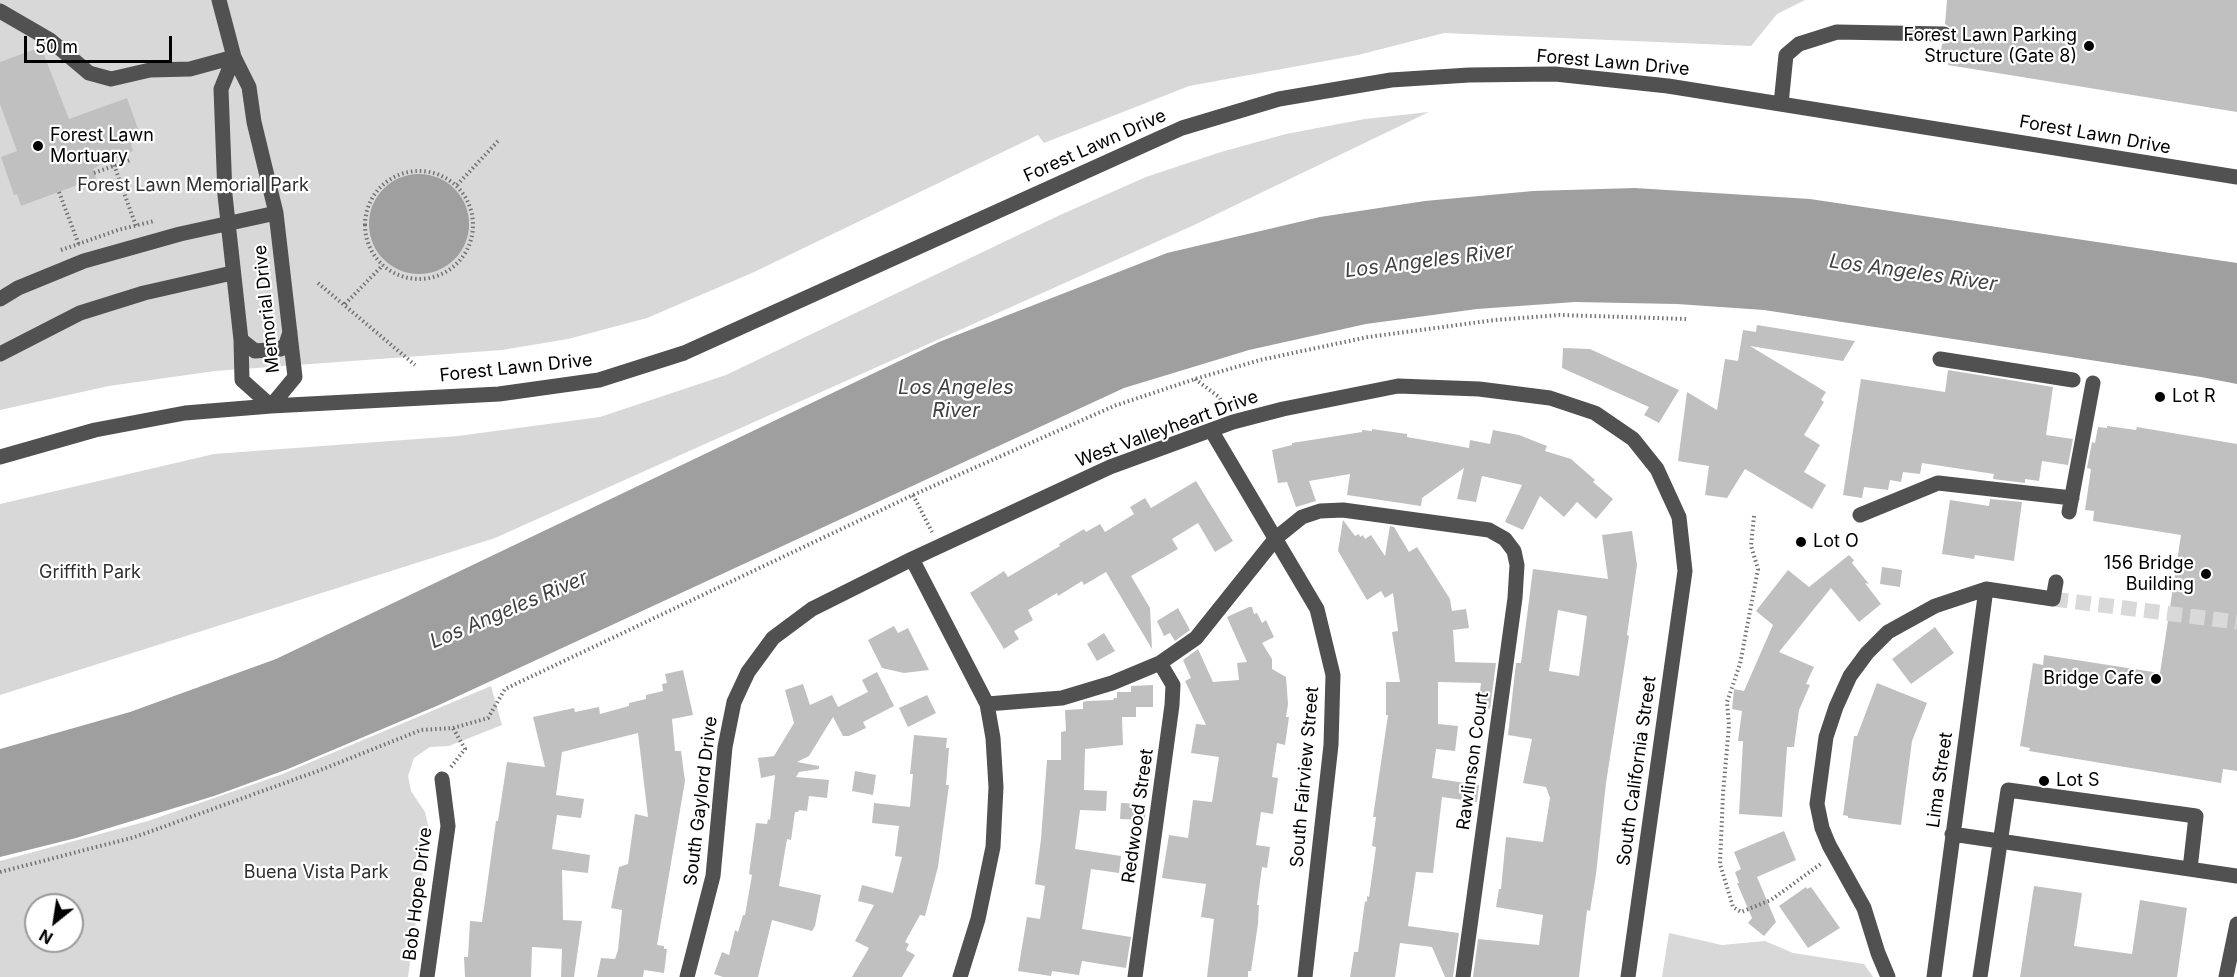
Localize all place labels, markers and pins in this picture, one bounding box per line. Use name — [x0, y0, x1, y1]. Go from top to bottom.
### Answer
place label: Forest Lawn Parking Structure (Gate 8) — [1904, 25, 2077, 68]
marker: Forest Lawn Parking Structure (Gate 8) — [2082, 39, 2096, 53]
place label: Forest Lawn Mortuary — [50, 125, 154, 168]
marker: Forest Lawn Mortuary — [31, 139, 45, 153]
place label: Lot R — [2172, 386, 2216, 408]
marker: Lot R — [2153, 390, 2167, 404]
place label: Lot O — [1813, 531, 1859, 553]
marker: Lot O — [1794, 535, 1808, 549]
place label: 156 Bridge Building — [2104, 553, 2194, 596]
marker: 156 Bridge Building — [2199, 567, 2213, 581]
place label: Bridge Cafe — [2043, 668, 2144, 690]
marker: Bridge Cafe — [2149, 672, 2163, 686]
place label: Lot S — [2056, 770, 2099, 792]
marker: Lot S — [2037, 774, 2051, 788]

